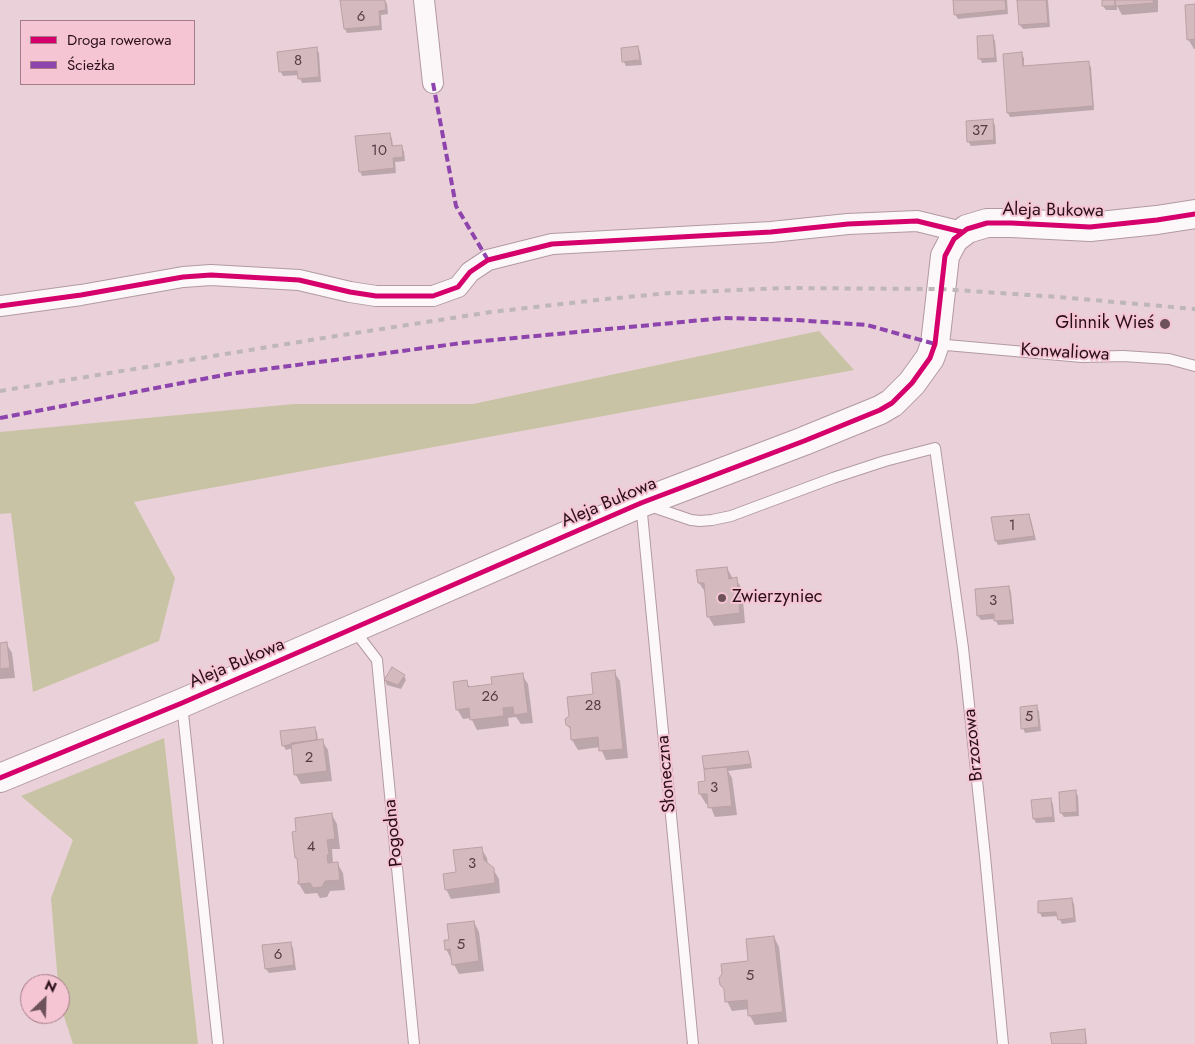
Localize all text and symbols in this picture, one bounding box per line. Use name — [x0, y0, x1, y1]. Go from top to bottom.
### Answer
house number: 6 — [357, 8, 365, 26]
legend — [20, 20, 195, 85]
text: Droga rowerowa — [67, 29, 171, 51]
house number: 8 — [294, 52, 302, 70]
text: Ścieżka — [67, 54, 115, 76]
house number: 37 — [972, 122, 988, 140]
house number: 10 — [371, 142, 387, 160]
street label: Aleja Bukowa — [1002, 199, 1104, 223]
place label: Glinnik Wieś — [1055, 313, 1154, 335]
marker: Glinnik Wieś — [1158, 317, 1172, 331]
street label: Konwaliowa — [1020, 340, 1110, 366]
street label: Aleja Bukowa — [558, 473, 660, 533]
house number: 1 — [1009, 517, 1015, 535]
place label: Zwierzyniec — [732, 587, 822, 609]
marker: Zwierzyniec — [716, 592, 728, 604]
house number: 3 — [989, 592, 997, 610]
street label: Aleja Bukowa — [186, 634, 288, 694]
house number: 26 — [481, 688, 499, 706]
house number: 28 — [585, 697, 601, 715]
street label: Brzozowa — [959, 708, 989, 782]
house number: 5 — [1025, 708, 1033, 726]
street label: Słoneczna — [653, 734, 681, 814]
house number: 2 — [305, 749, 313, 767]
house number: 3 — [710, 779, 718, 797]
street label: Pogodna — [380, 798, 408, 868]
house number: 4 — [307, 838, 315, 856]
house number: 3 — [468, 855, 476, 873]
house number: 5 — [457, 936, 465, 954]
house number: 6 — [274, 946, 282, 964]
house number: 5 — [746, 967, 754, 985]
north arrow — [20, 974, 70, 1024]
text: N — [42, 975, 60, 998]

